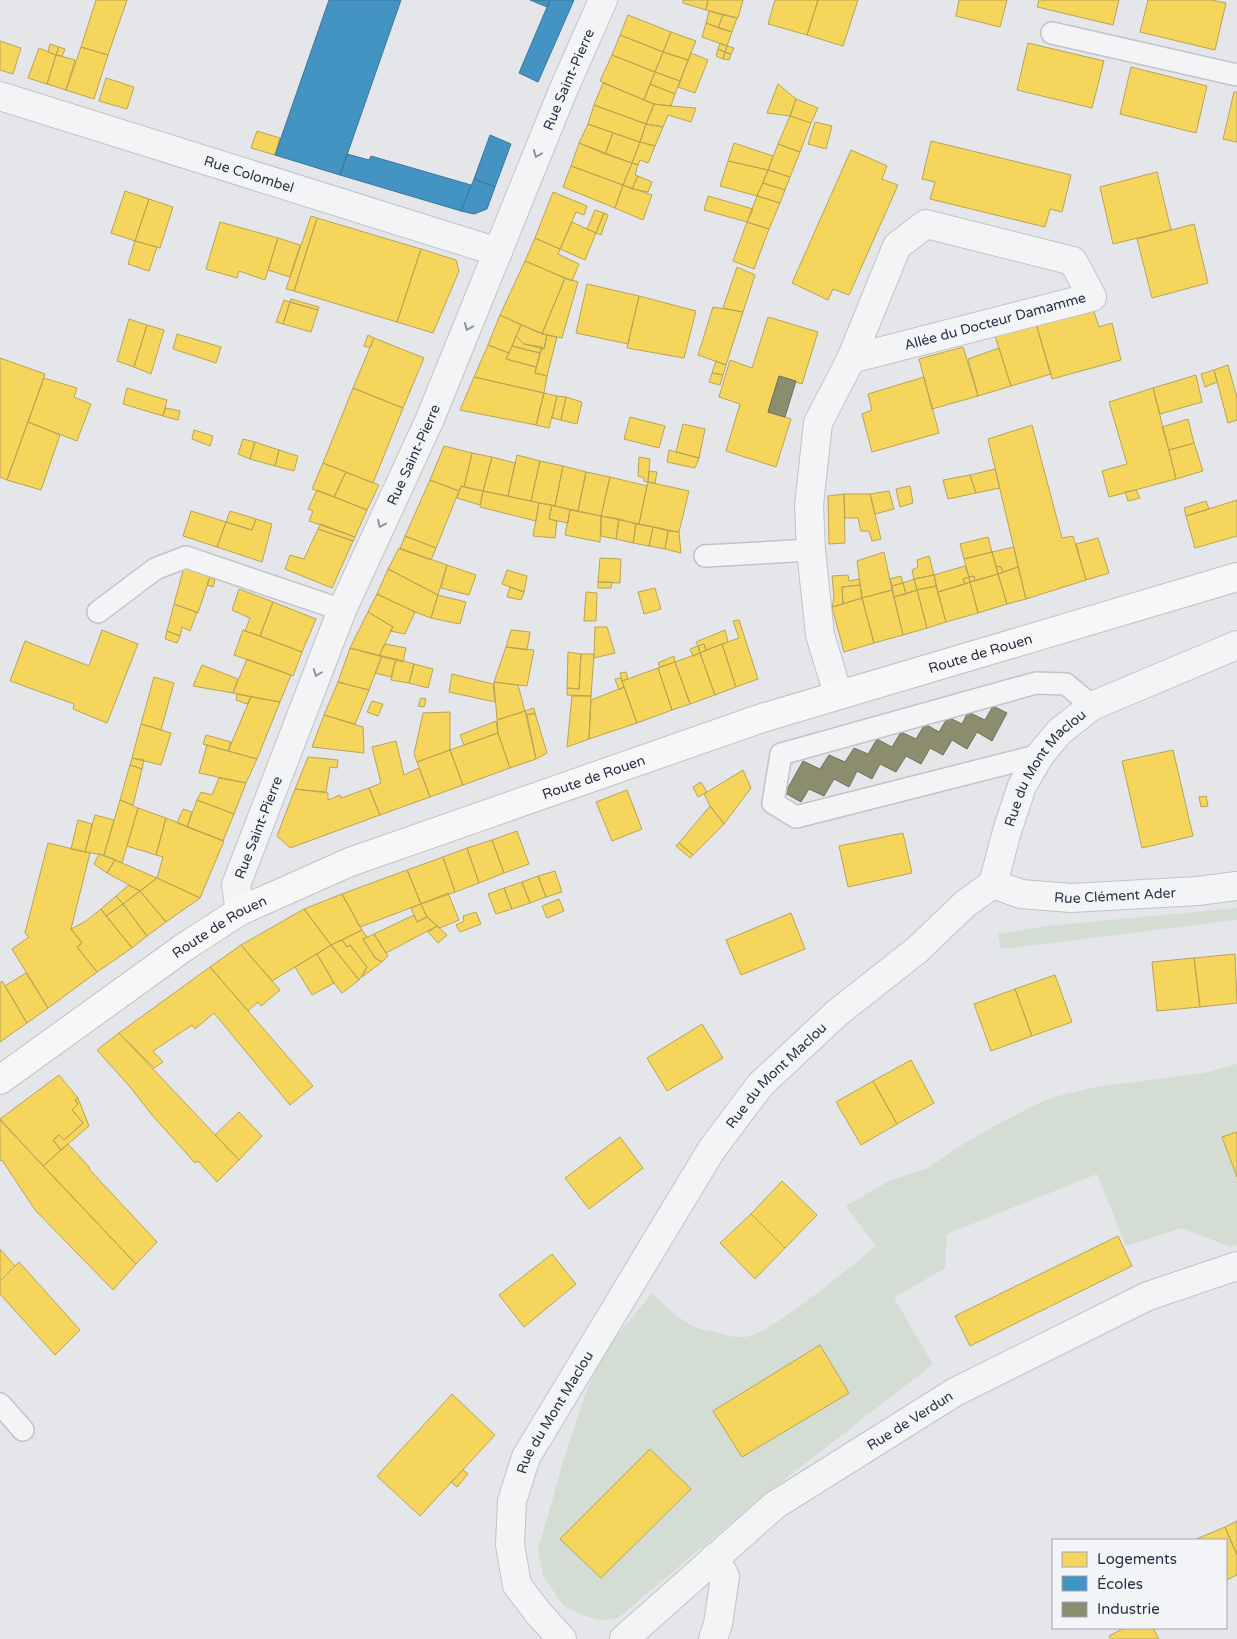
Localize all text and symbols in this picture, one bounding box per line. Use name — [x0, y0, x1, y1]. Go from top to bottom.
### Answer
street label: Rue Saint-Pierre — [540, 26, 598, 133]
one-way arrow — [533, 149, 544, 158]
street label: Rue Colombel — [202, 152, 296, 197]
street label: Allée du Docteur Damamme — [902, 289, 1088, 354]
one-way arrow — [463, 322, 474, 331]
street label: Rue Saint-Pierre — [384, 402, 444, 508]
one-way arrow — [377, 519, 388, 528]
street label: Route de Rouen — [926, 630, 1034, 677]
one-way arrow — [313, 668, 323, 677]
street label: Rue du Mont Maclou — [1001, 706, 1090, 829]
street label: Route de Rouen — [540, 752, 647, 803]
street label: Rue Saint-Pierre — [231, 774, 286, 881]
street label: Rue Clément Ader — [1054, 884, 1177, 907]
street label: Route de Rouen — [169, 892, 269, 962]
street label: Rue du Mont Maclou — [722, 1019, 830, 1132]
street label: Rue du Mont Maclou — [513, 1348, 597, 1476]
street label: Rue de Verdun — [864, 1387, 956, 1454]
legend — [1052, 1539, 1227, 1629]
text: Logements — [1097, 1550, 1177, 1568]
text: Écoles — [1097, 1575, 1143, 1593]
text: Industrie — [1097, 1600, 1160, 1618]

